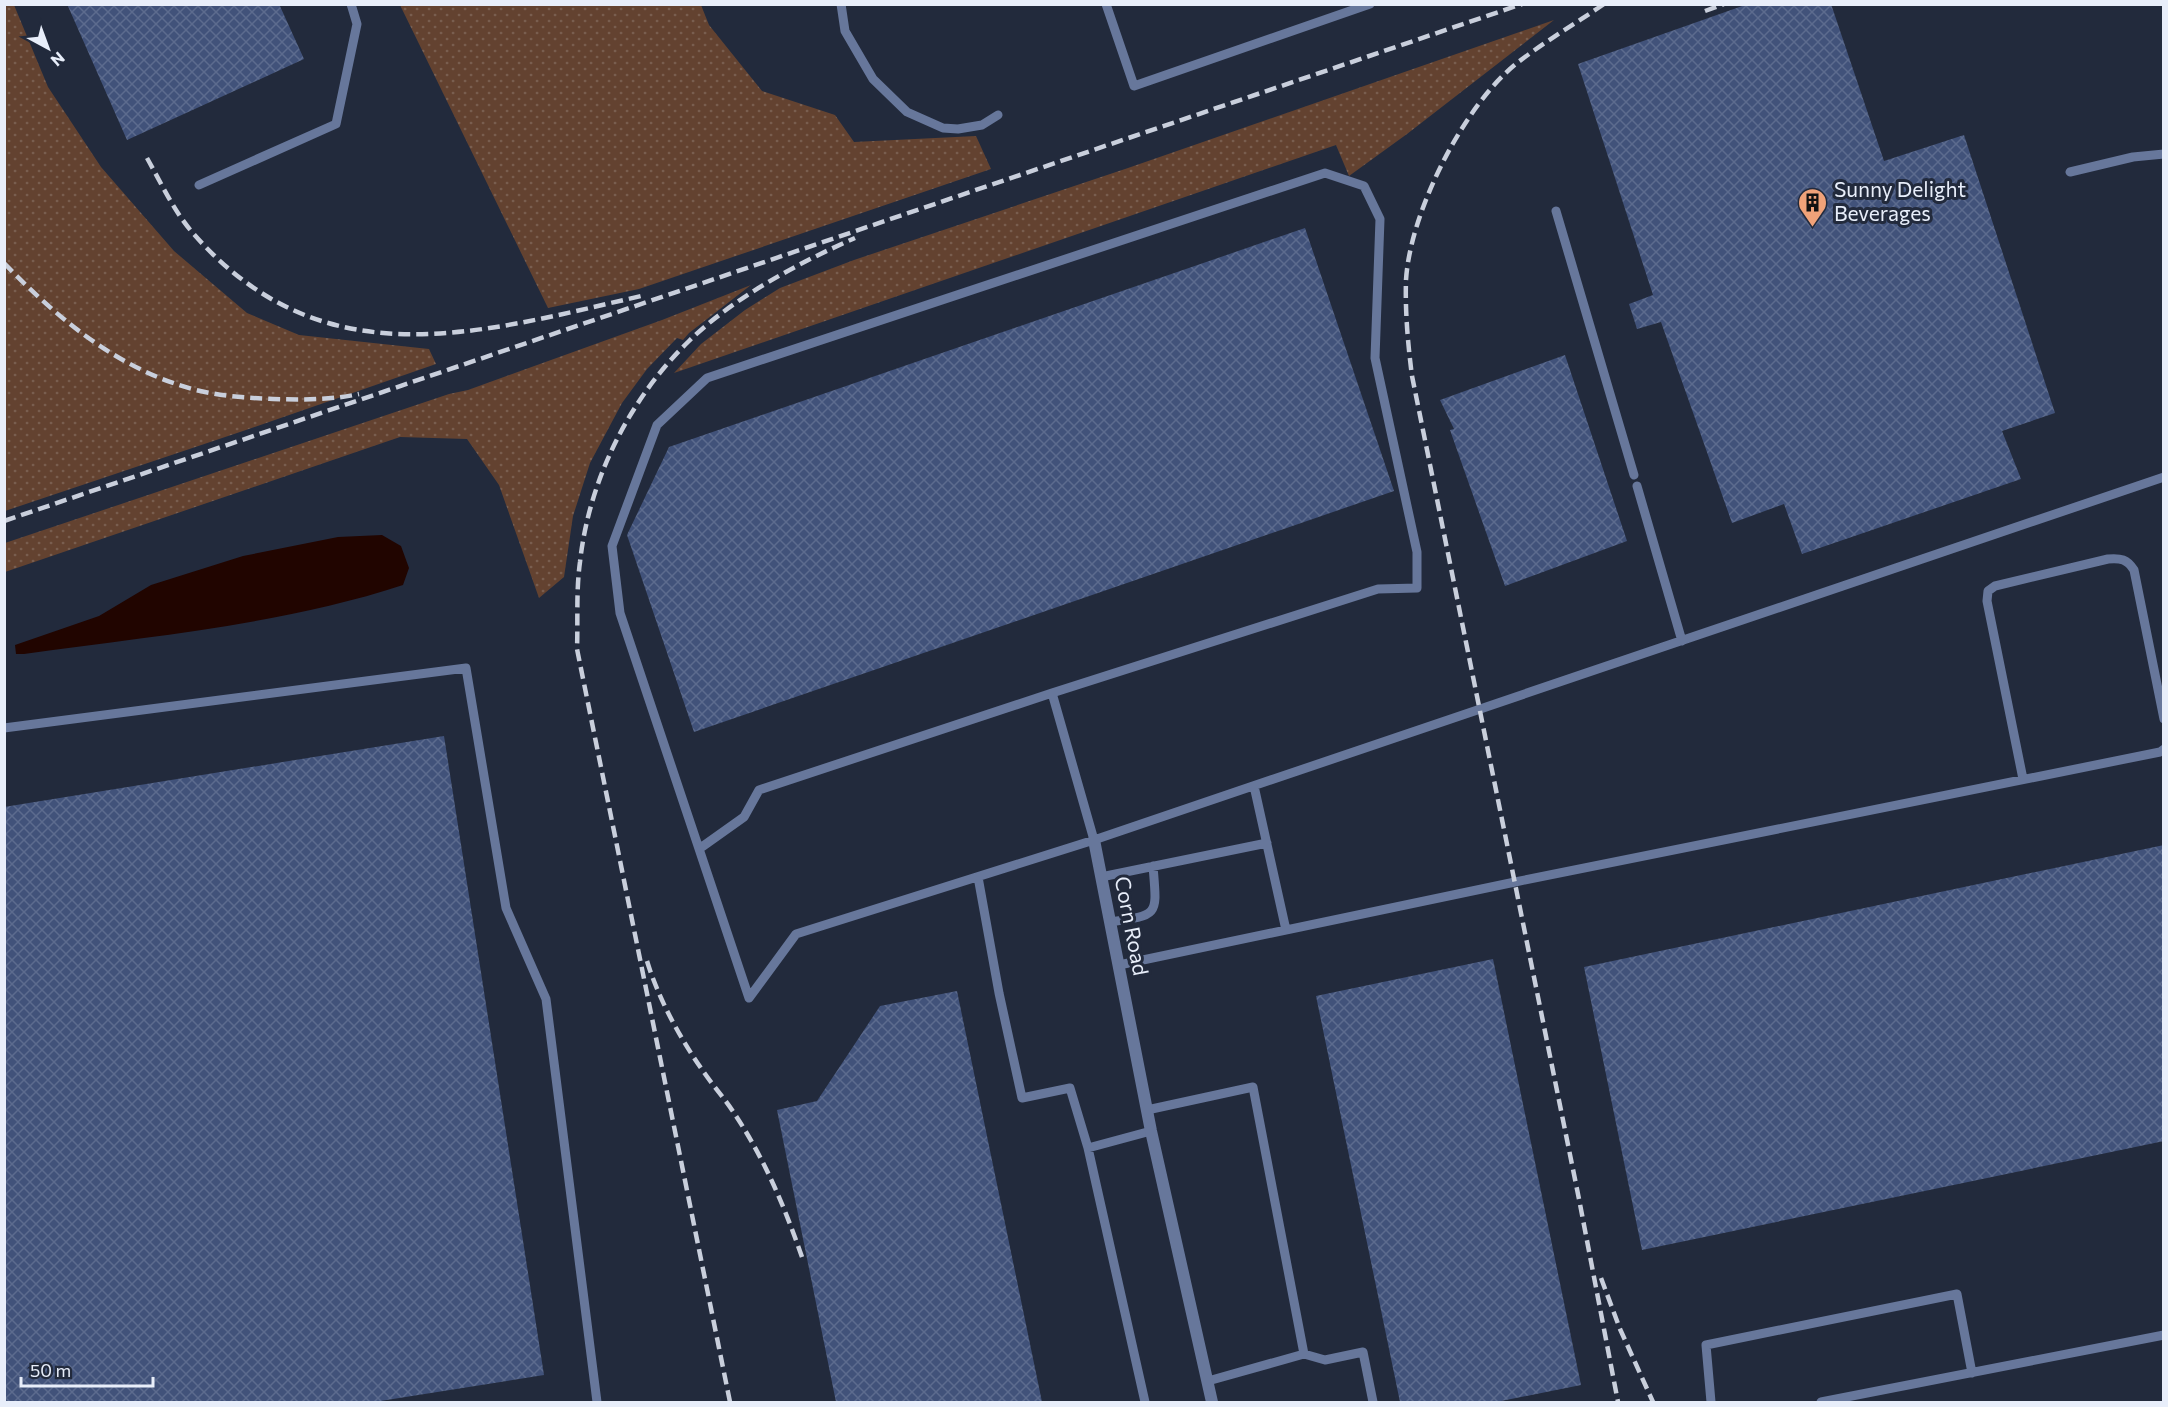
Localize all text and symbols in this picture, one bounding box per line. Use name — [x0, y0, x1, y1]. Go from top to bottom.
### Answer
north arrow — [18, 18, 78, 78]
text: N — [47, 49, 69, 71]
place label: Sunny Delight Beverages — [1834, 176, 1966, 225]
building icon: Sunny Delight Beverages — [1797, 186, 1829, 228]
street label: Corn Road — [1111, 874, 1154, 977]
scale bar — [21, 1350, 153, 1388]
text: 50 m — [30, 1359, 71, 1381]

